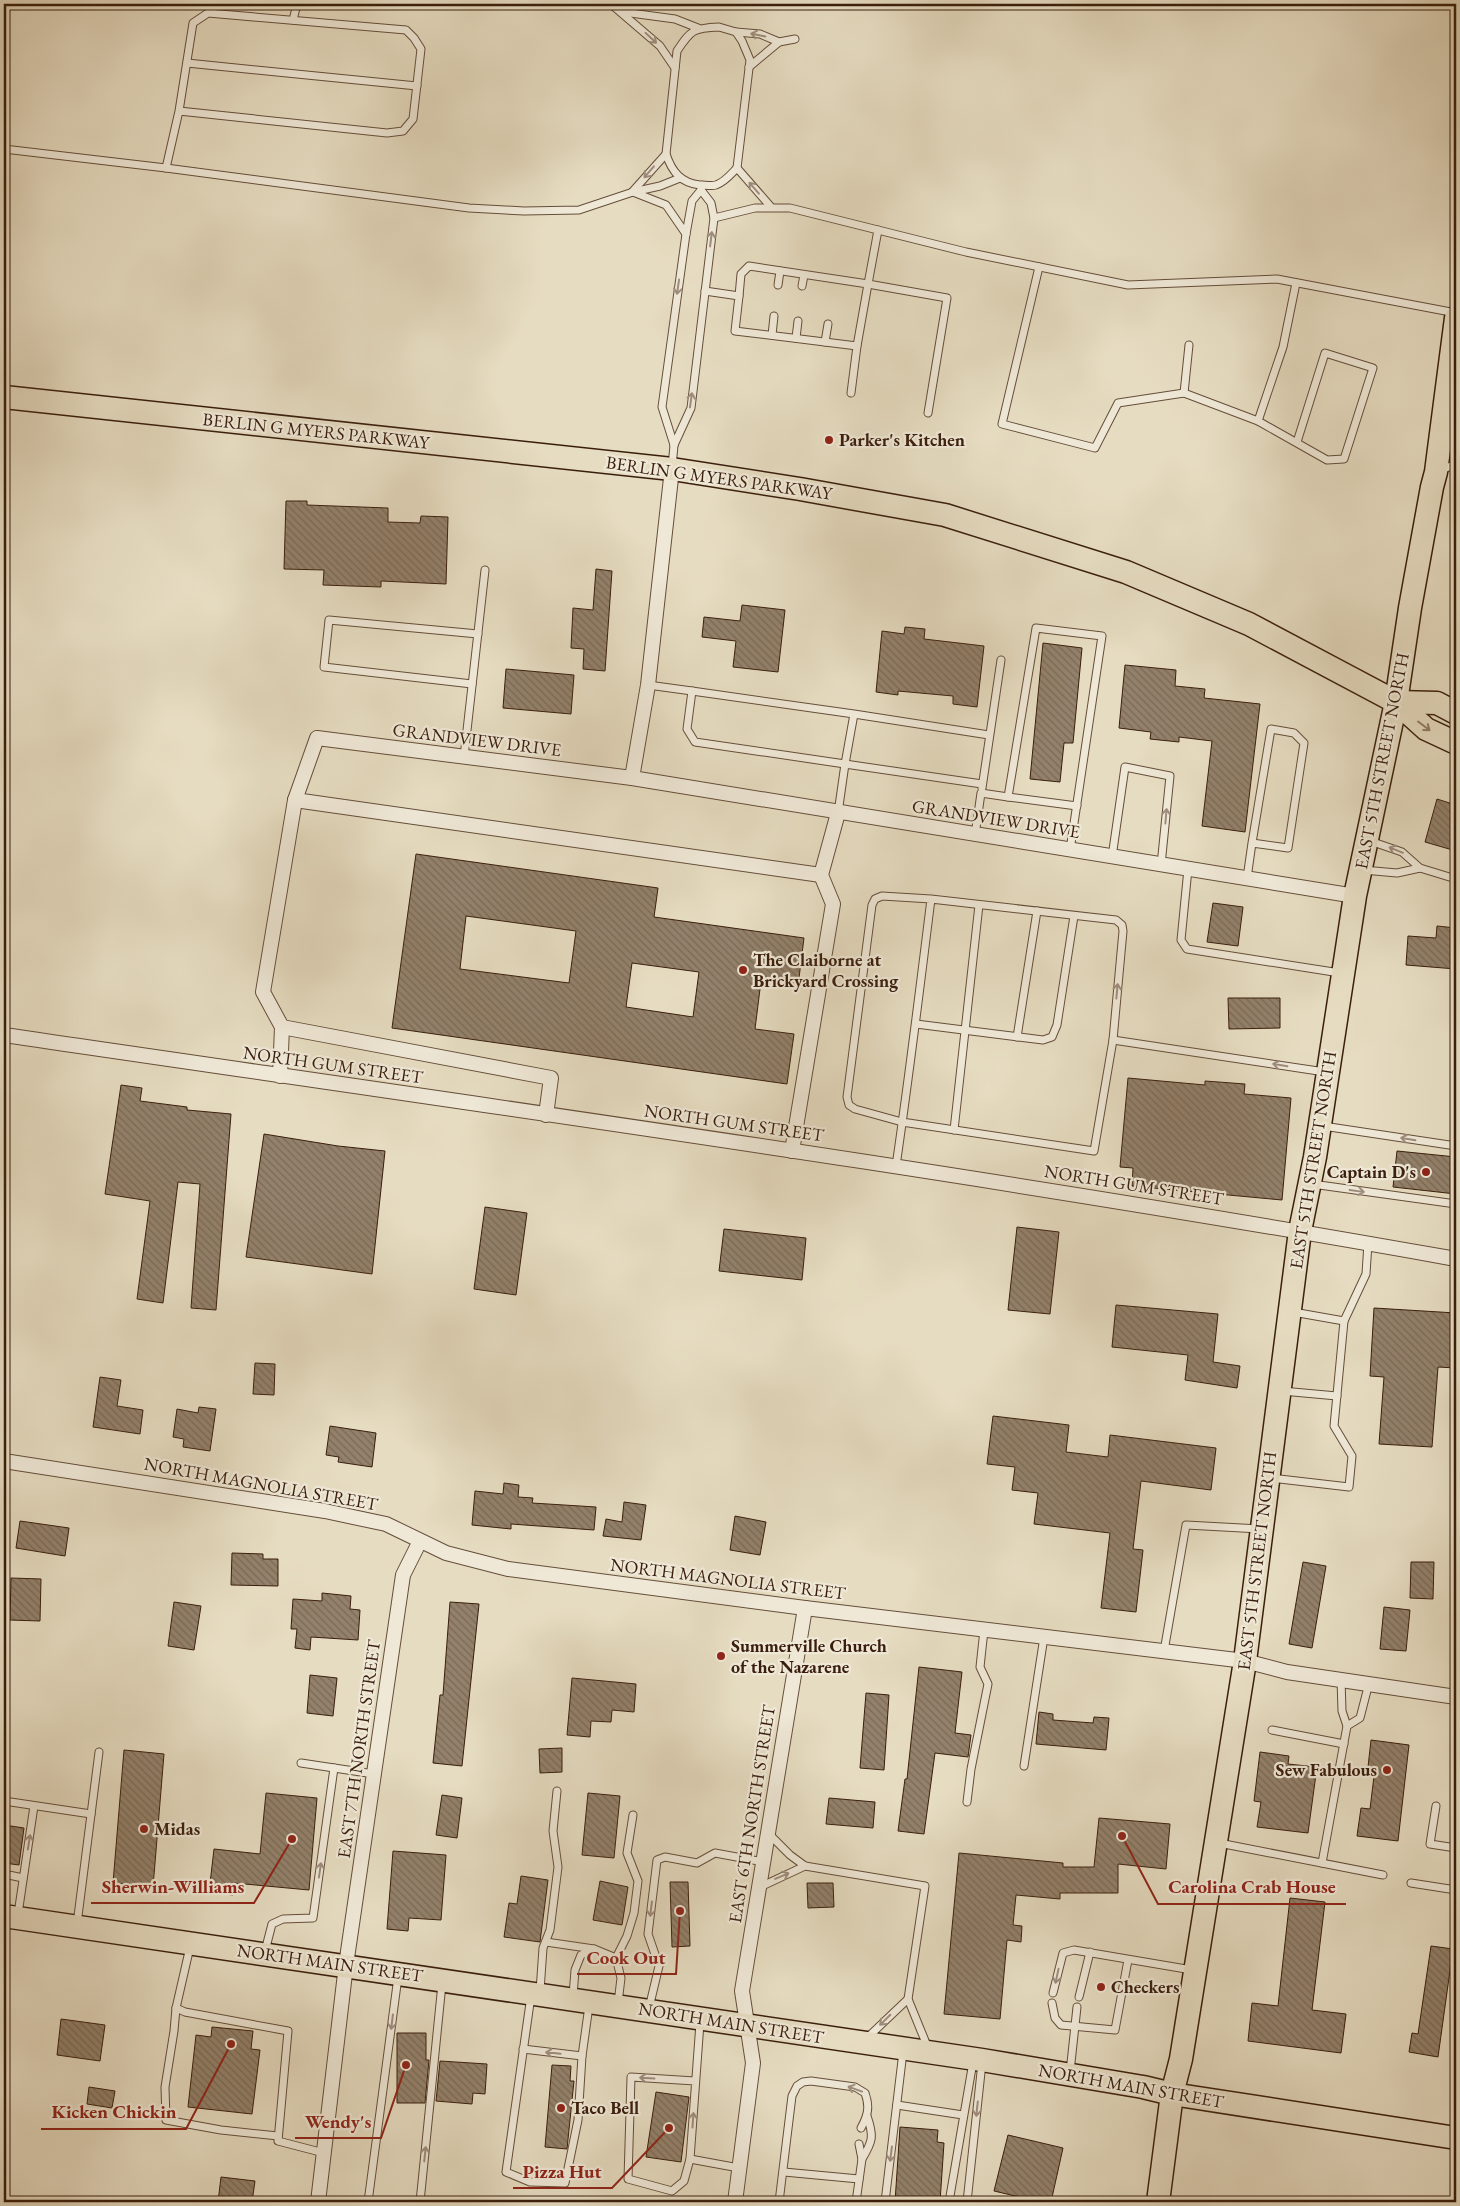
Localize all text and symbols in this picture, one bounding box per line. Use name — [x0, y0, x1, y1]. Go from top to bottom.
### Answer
one-way arrow — [751, 30, 767, 39]
one-way arrow — [645, 32, 657, 44]
one-way arrow — [644, 166, 655, 179]
one-way arrow — [749, 181, 760, 194]
one-way arrow — [706, 231, 716, 247]
one-way arrow — [673, 279, 683, 295]
one-way arrow — [687, 393, 697, 409]
street label: BERLIN G MYERS PARKWAY — [202, 407, 432, 454]
place label: Parker's Kitchen — [839, 428, 965, 451]
marker: Parker's Kitchen — [823, 434, 835, 446]
street label: BERLIN G MYERS PARKWAY — [605, 450, 835, 505]
street label: EAST 5TH STREET NORTH — [1349, 651, 1414, 871]
street label: GRANDVIEW DRIVE — [392, 718, 563, 761]
one-way arrow — [1417, 721, 1431, 731]
street label: GRANDVIEW DRIVE — [911, 794, 1082, 843]
one-way arrow — [1161, 808, 1171, 824]
one-way arrow — [1389, 845, 1404, 854]
place label: The Claiborne at Brickyard Crossing — [753, 948, 899, 992]
marker: The Claiborne at Brickyard Crossing — [737, 964, 749, 976]
one-way arrow — [1112, 983, 1122, 999]
street label: NORTH GUM STREET — [242, 1041, 425, 1089]
street label: EAST 5TH STREET NORTH — [1284, 1049, 1341, 1271]
one-way arrow — [1272, 1059, 1288, 1069]
street label: NORTH GUM STREET — [643, 1099, 826, 1147]
one-way arrow — [1400, 1133, 1416, 1143]
street label: NORTH GUM STREET — [1043, 1159, 1226, 1210]
place label: Captain D's — [1327, 1160, 1416, 1183]
marker: Captain D's — [1420, 1166, 1432, 1178]
one-way arrow — [1349, 1186, 1365, 1196]
street label: EAST 5TH STREET NORTH — [1232, 1450, 1281, 1672]
street label: NORTH MAGNOLIA STREET — [142, 1452, 381, 1516]
street label: NORTH MAGNOLIA STREET — [609, 1553, 848, 1604]
place label: Summerville Church of the Nazarene — [731, 1634, 887, 1678]
street label: EAST 7TH NORTH STREET — [332, 1637, 385, 1860]
marker: Summerville Church of the Nazarene — [715, 1650, 727, 1662]
street label: EAST 6TH NORTH STREET — [723, 1702, 780, 1925]
place label: Sew Fabulous — [1276, 1758, 1377, 1781]
marker: Sew Fabulous — [1381, 1764, 1393, 1776]
place label: Midas — [154, 1817, 200, 1840]
marker: Midas — [138, 1823, 150, 1835]
one-way arrow — [24, 1834, 34, 1850]
one-way arrow — [315, 1862, 325, 1878]
callout: Sherwin-Williams — [91, 1869, 254, 1903]
one-way arrow — [774, 1870, 789, 1880]
callout: Carolina Crab House — [1158, 1870, 1346, 1904]
text: Sherwin-Williams — [102, 1874, 245, 1899]
text: Carolina Crab House — [1168, 1874, 1336, 1899]
one-way arrow — [646, 1900, 656, 1916]
street label: NORTH MAIN STREET — [236, 1938, 425, 1987]
callout: Cook Out — [577, 1940, 676, 1974]
text: Cook Out — [586, 1945, 666, 1970]
one-way arrow — [1051, 1968, 1061, 1984]
place label: Checkers — [1111, 1975, 1179, 1998]
marker: Checkers — [1095, 1981, 1107, 1993]
street label: NORTH MAIN STREET — [637, 1996, 826, 2049]
one-way arrow — [387, 2014, 397, 2030]
one-way arrow — [879, 2014, 891, 2027]
one-way arrow — [545, 2048, 561, 2058]
street label: NORTH MAIN STREET — [1037, 2058, 1226, 2113]
one-way arrow — [639, 2073, 655, 2082]
one-way arrow — [847, 2083, 863, 2093]
callout: Kicken Chickin — [41, 2095, 186, 2129]
place label: Taco Bell — [571, 2096, 639, 2119]
text: Kicken Chickin — [51, 2099, 177, 2124]
one-way arrow — [972, 2100, 982, 2116]
marker: Taco Bell — [555, 2102, 567, 2114]
callout: Wendy's — [295, 2104, 381, 2138]
text: Wendy's — [305, 2109, 371, 2134]
one-way arrow — [688, 2112, 697, 2128]
one-way arrow — [886, 2145, 896, 2161]
one-way arrow — [420, 2146, 430, 2162]
callout: Pizza Hut — [513, 2154, 612, 2188]
text: Pizza Hut — [522, 2159, 602, 2184]

